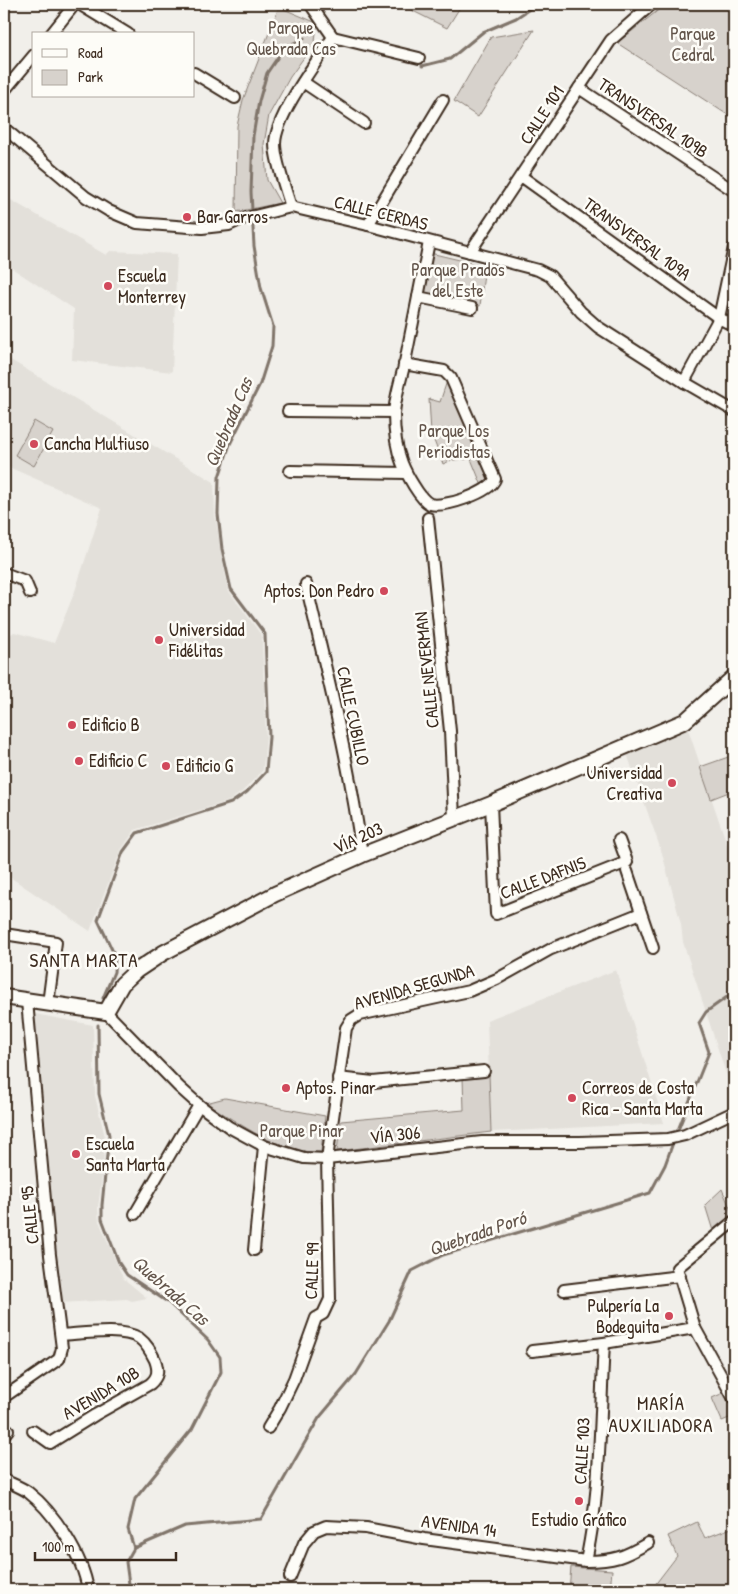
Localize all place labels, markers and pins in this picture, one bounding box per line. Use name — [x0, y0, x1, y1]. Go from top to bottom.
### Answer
place label: Bar Garros — [197, 204, 268, 229]
marker: Bar Garros — [181, 211, 193, 223]
place label: Escuela Monterrey — [118, 263, 186, 309]
marker: Escuela Monterrey — [102, 280, 114, 292]
place label: Cancha Multiuso — [44, 431, 149, 456]
marker: Cancha Multiuso — [28, 438, 40, 450]
place label: Aptos. Don Pedro — [264, 578, 374, 603]
marker: Aptos. Don Pedro — [378, 585, 390, 597]
place label: Universidad Fidélitas — [168, 617, 244, 663]
marker: Universidad Fidélitas — [153, 634, 165, 646]
place label: Edificio B — [82, 712, 140, 737]
marker: Edificio B — [66, 719, 78, 731]
place label: Edificio C — [89, 748, 148, 773]
place label: Edificio G — [176, 753, 234, 778]
marker: Edificio C — [73, 755, 85, 767]
marker: Edificio G — [160, 760, 172, 772]
place label: Universidad Creativa — [587, 760, 662, 806]
marker: Universidad Creativa — [666, 777, 678, 789]
place label: Aptos. Pinar — [296, 1075, 376, 1100]
place label: Correos de Costa Rica - Santa Marta — [582, 1075, 703, 1121]
marker: Aptos. Pinar — [280, 1082, 292, 1094]
marker: Correos de Costa Rica - Santa Marta — [566, 1092, 578, 1104]
place label: Escuela Santa Marta — [86, 1131, 165, 1177]
marker: Escuela Santa Marta — [70, 1148, 82, 1160]
place label: Pulpería La Bodeguita — [588, 1293, 659, 1339]
marker: Pulpería La Bodeguita — [663, 1310, 675, 1322]
marker: Estudio Gráfico — [573, 1495, 585, 1507]
place label: Estudio Gráfico — [532, 1507, 626, 1532]

